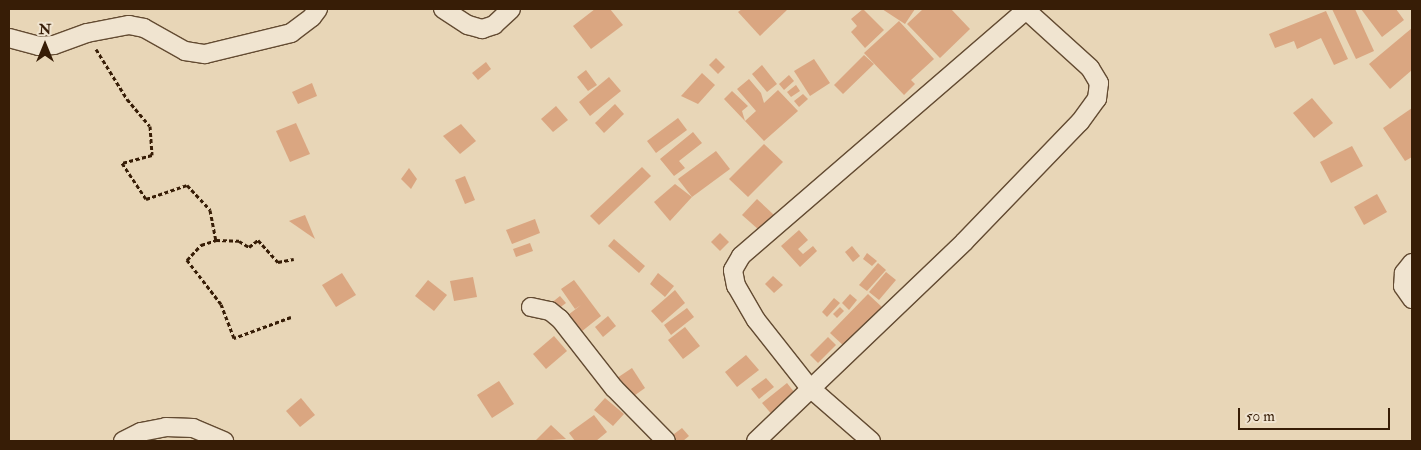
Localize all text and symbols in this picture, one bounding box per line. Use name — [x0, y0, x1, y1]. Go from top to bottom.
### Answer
north arrow — [20, 20, 70, 70]
text: N — [39, 21, 51, 38]
scale bar — [1241, 398, 1394, 430]
text: 50 m — [1246, 407, 1275, 426]

